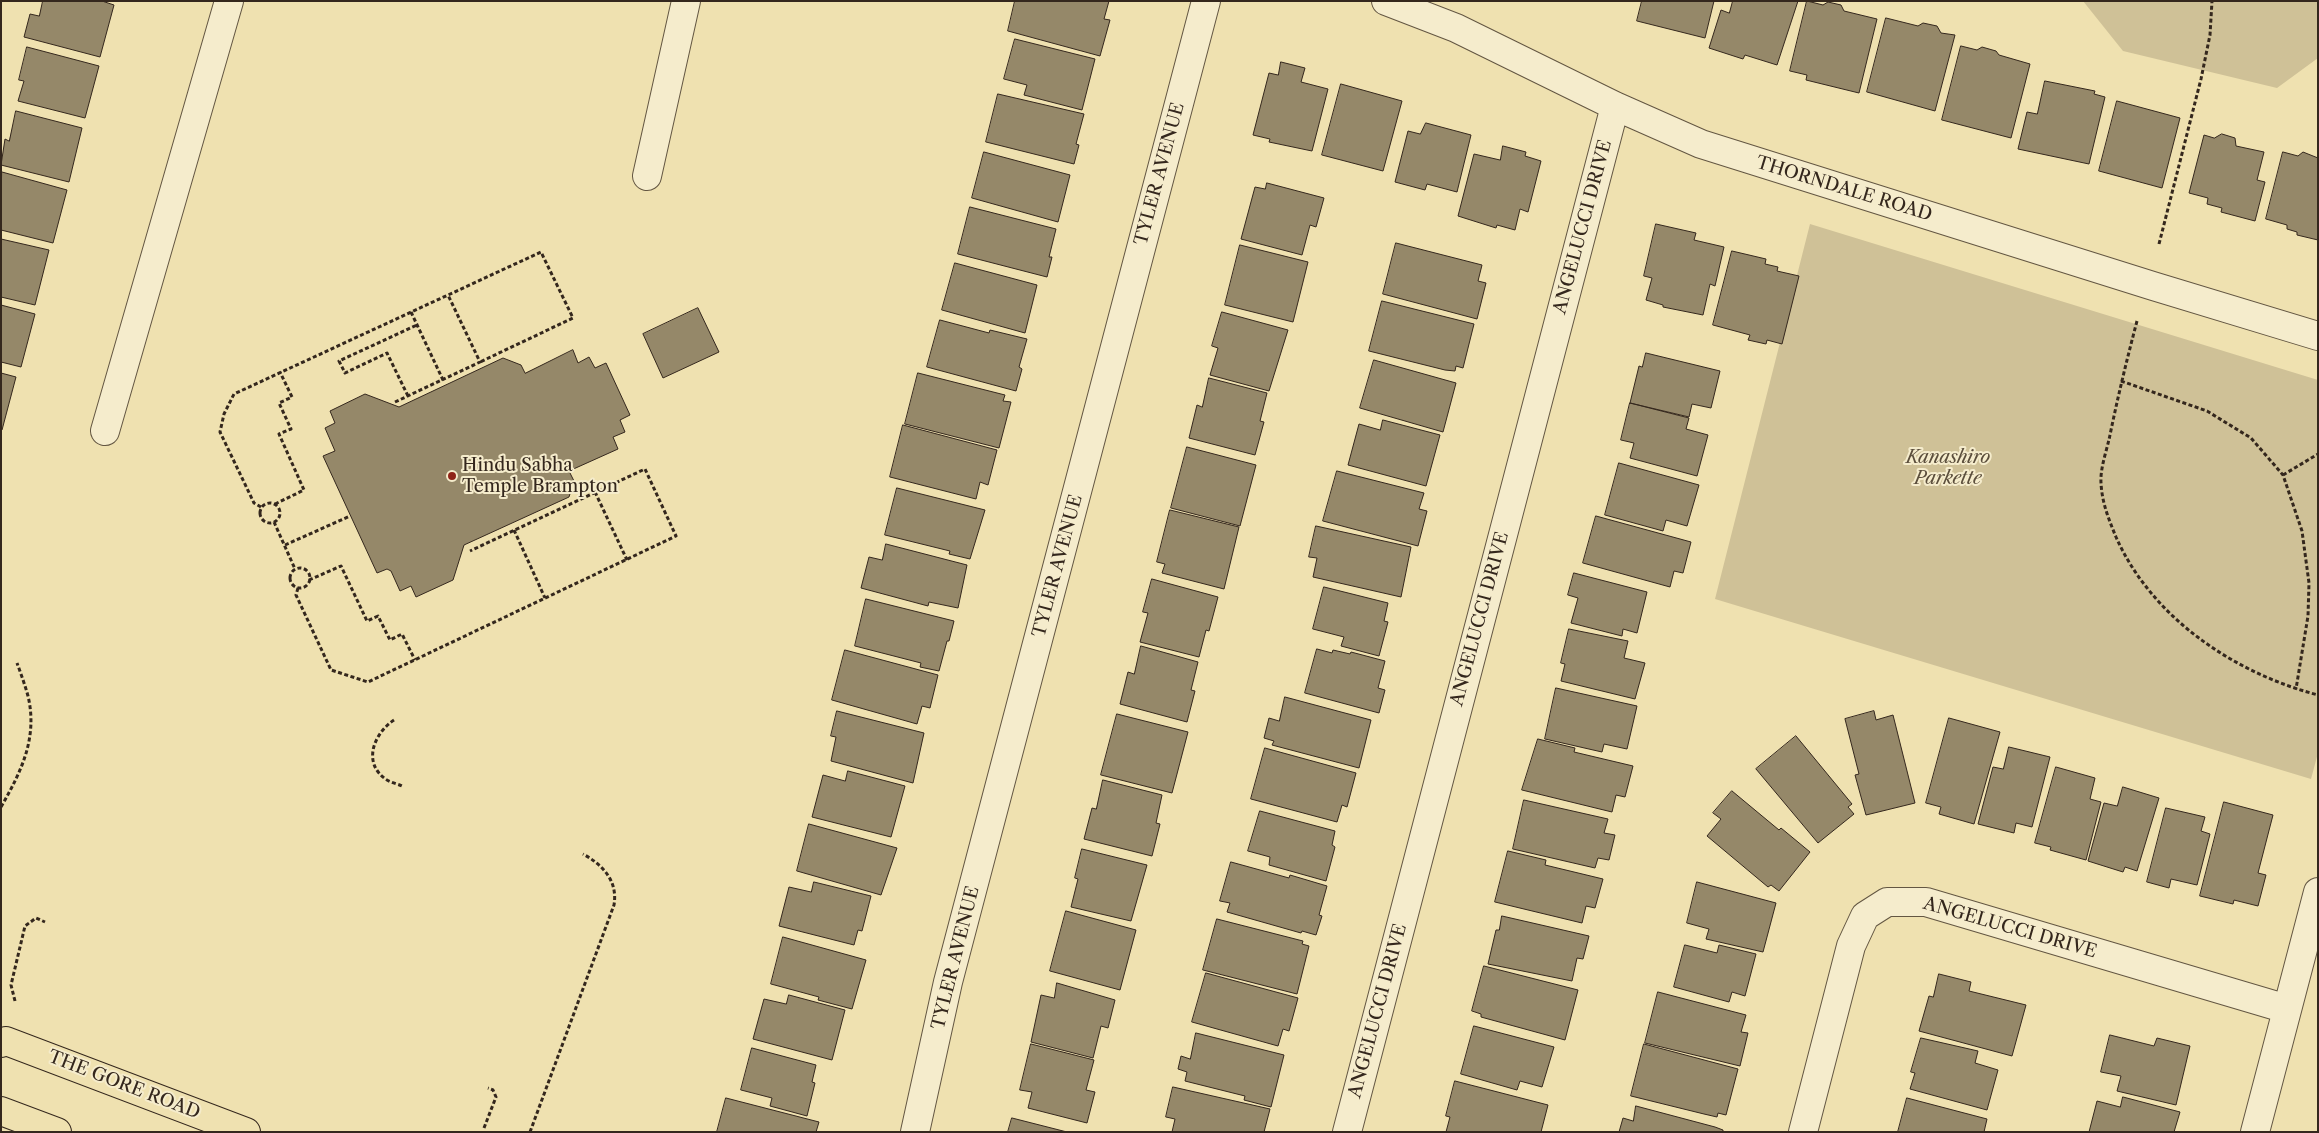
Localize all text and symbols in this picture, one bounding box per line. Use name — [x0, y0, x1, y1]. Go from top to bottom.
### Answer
street label: TYLER AVENUE — [1131, 100, 1189, 248]
street label: ANGELUCCI DRIVE — [1549, 138, 1617, 316]
street label: THORNDALE ROAD — [1753, 152, 1935, 226]
park label: Kanashiro Parkette — [1906, 447, 1990, 489]
place label: Hindu Sabha Temple Brampton — [462, 455, 618, 498]
marker: Hindu Sabha Temple Brampton — [446, 470, 458, 482]
street label: TYLER AVENUE — [1029, 492, 1087, 640]
street label: ANGELUCCI DRIVE — [1446, 530, 1514, 708]
street label: TYLER AVENUE — [928, 884, 984, 1032]
street label: ANGELUCCI DRIVE — [1921, 893, 2099, 963]
street label: ANGELUCCI DRIVE — [1344, 922, 1412, 1100]
street label: THE GORE ROAD — [45, 1046, 203, 1124]

